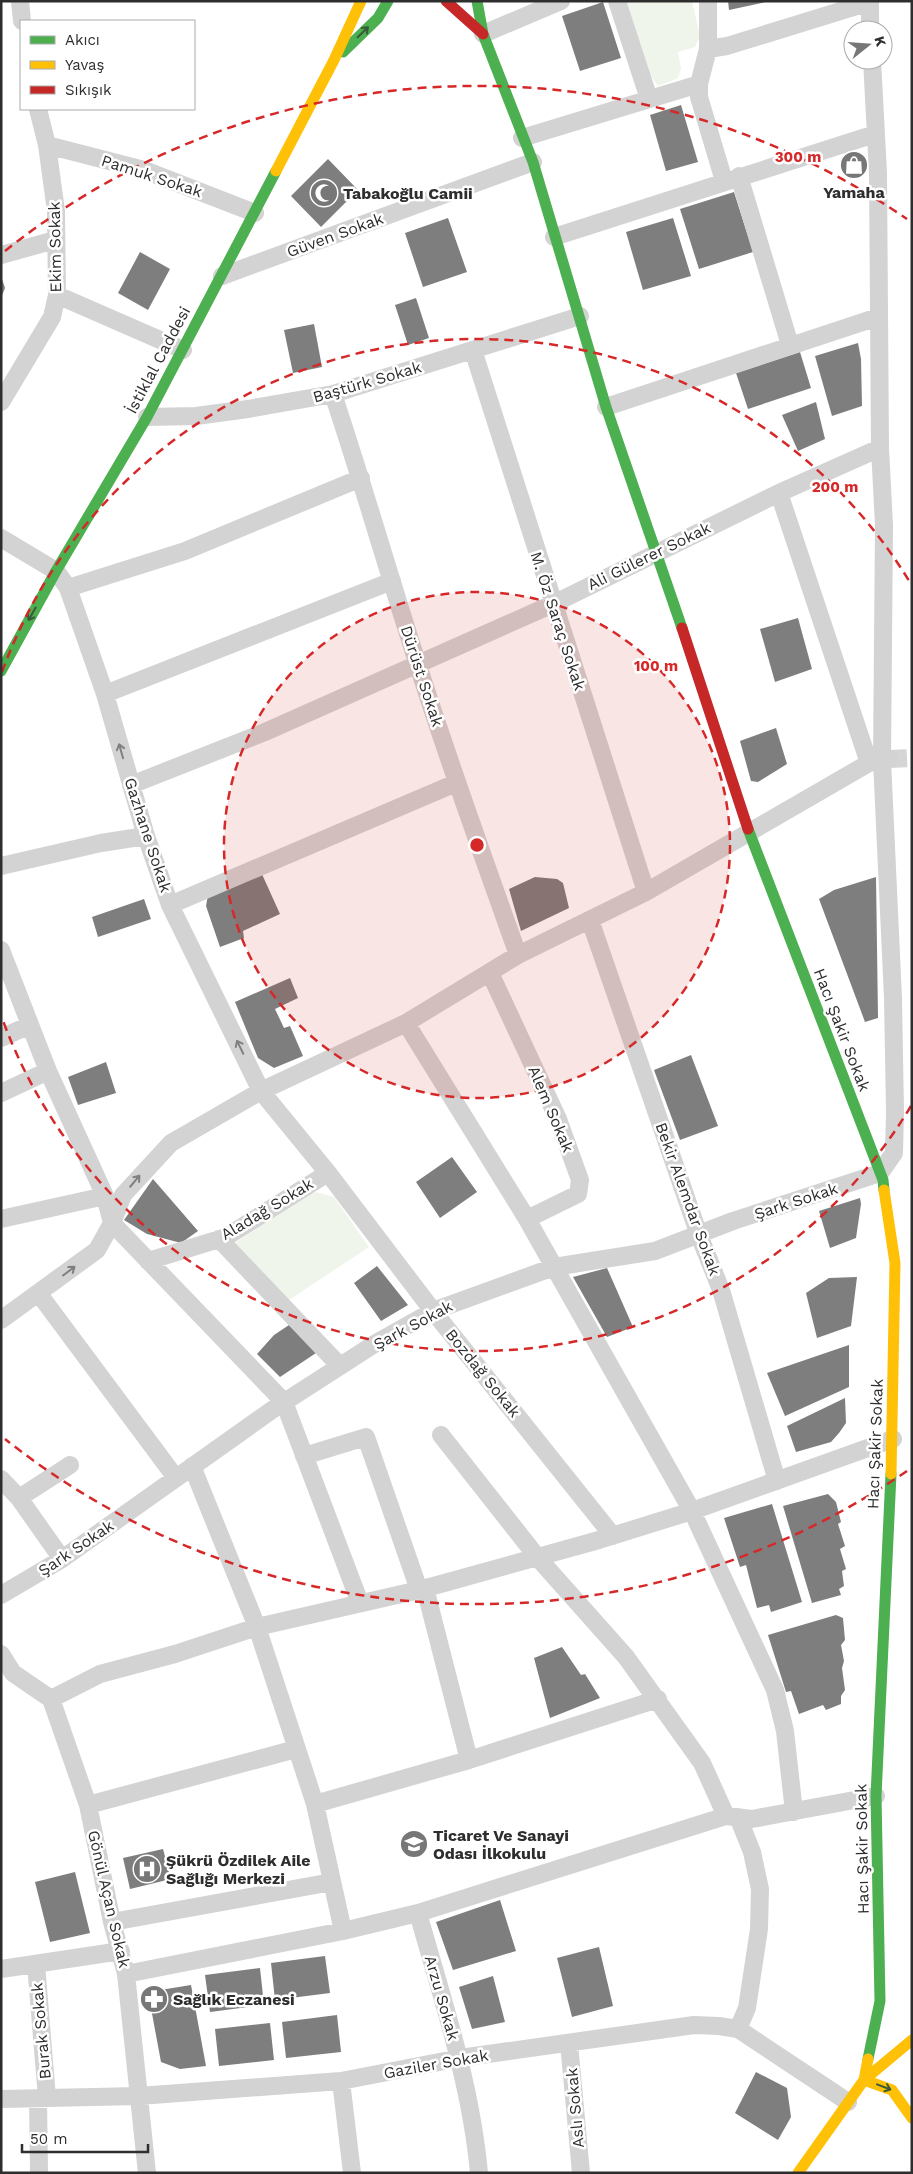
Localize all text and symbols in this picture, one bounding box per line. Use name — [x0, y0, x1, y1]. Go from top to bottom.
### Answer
legend — [20, 20, 195, 110]
north arrow — [843, 20, 893, 70]
one-way arrow — [357, 26, 369, 38]
text: Akıcı — [65, 31, 100, 49]
text: K — [871, 34, 890, 48]
text: Yavaş — [65, 56, 105, 74]
text: Sıkışık — [65, 81, 112, 99]
text: 300 m — [775, 148, 821, 166]
shop icon: Yamaha — [839, 150, 869, 180]
street label: Pamuk Sokak — [99, 151, 205, 201]
mosque icon: Tabakoğlu Camii — [309, 178, 339, 208]
place label: Yamaha — [823, 183, 886, 202]
place label: Tabakoğlu Camii — [343, 184, 473, 203]
street label: Ekim Sokak — [45, 201, 65, 293]
street label: Güven Sokak — [284, 209, 386, 261]
street label: İstiklal Caddesi — [122, 303, 194, 417]
street label: Baştürk Sokak — [310, 357, 424, 407]
text: 200 m — [812, 478, 858, 496]
street label: Ali Gülerer Sokak — [584, 518, 714, 594]
street label: M. Öz Saraç Sokak — [527, 549, 589, 693]
one-way arrow — [27, 606, 37, 620]
street label: Dürüst Sokak — [397, 623, 447, 729]
text: 100 m — [634, 657, 678, 675]
one-way arrow — [116, 743, 125, 759]
street label: Gazhane Sokak — [120, 775, 176, 895]
centre of rings — [468, 836, 486, 854]
street label: Hacı Şakir Sokak — [810, 966, 874, 1094]
one-way arrow — [235, 1040, 244, 1055]
street label: Alem Sokak — [524, 1063, 578, 1155]
street label: Bekir Alemdar Sokak — [651, 1120, 725, 1278]
one-way arrow — [130, 1174, 141, 1187]
street label: Aladağ Sokak — [217, 1174, 317, 1244]
street label: Şark Sokak — [752, 1179, 840, 1223]
one-way arrow — [62, 1266, 75, 1277]
street label: Şark Sokak — [370, 1296, 456, 1354]
street label: Bozdağ Sokak — [442, 1325, 524, 1421]
street label: Hacı Şakir Sokak — [863, 1379, 887, 1509]
street label: Şark Sokak — [35, 1516, 117, 1580]
street label: Hacı Şakir Sokak — [851, 1784, 873, 1914]
place label: Ticaret Ve Sanayi Odası İlkokulu — [433, 1826, 569, 1863]
street label: Gönül Açan Sokak — [84, 1828, 134, 1970]
school or university icon: Ticaret Ve Sanayi Odası İlkokulu — [399, 1829, 429, 1859]
place label: Şükrü Özdilek Aile Sağlığı Merkezi — [166, 1851, 311, 1888]
hospital icon: Şükrü Özdilek Aile Sağlığı Merkezi — [132, 1854, 162, 1884]
street label: Arzu Sokak — [421, 1953, 463, 2043]
street label: Burak Sokak — [27, 1982, 55, 2080]
pharmacy icon: Sağlık Eczanesi — [139, 1984, 169, 2014]
place label: Sağlık Eczanesi — [173, 1990, 295, 2009]
street label: Gaziler Sokak — [382, 2045, 490, 2083]
street label: Aslı Sokak — [562, 2067, 588, 2149]
one-way arrow — [876, 2083, 891, 2093]
scale bar — [22, 2122, 149, 2154]
text: 50 m — [30, 2130, 67, 2148]

